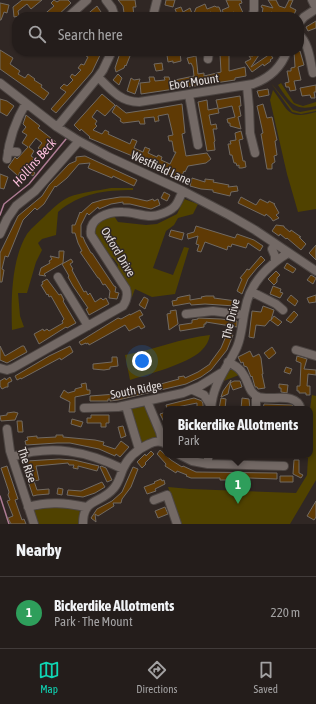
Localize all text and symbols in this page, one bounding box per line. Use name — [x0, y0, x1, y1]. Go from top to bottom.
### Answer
search box — [12, 12, 304, 56]
icon: search — [26, 23, 48, 45]
text: Search here — [58, 26, 123, 43]
street label: Ebor Mount — [168, 71, 221, 93]
water label: Hollins Beck — [10, 135, 59, 189]
street label: Westfield Lane — [129, 148, 193, 188]
street label: Oxford Drive — [98, 225, 138, 279]
street label: The Drive — [219, 297, 243, 341]
your location — [132, 351, 152, 371]
street label: South Ridge — [109, 378, 163, 402]
popup — [163, 406, 313, 458]
text: Bickerdike Allotments — [178, 416, 298, 433]
text: Park — [178, 433, 200, 448]
street label: The Rise — [15, 446, 39, 484]
pin: 1 — [225, 471, 251, 504]
text: Nearby — [16, 540, 62, 560]
text: Bickerdike Allotments — [54, 597, 174, 614]
text: 1 — [26, 605, 32, 620]
text: 220 m — [271, 605, 300, 620]
text: Park · The Mount — [54, 614, 133, 629]
tab: Map — [38, 659, 60, 695]
tab: Directions — [136, 659, 177, 695]
tab: Saved — [254, 659, 278, 695]

